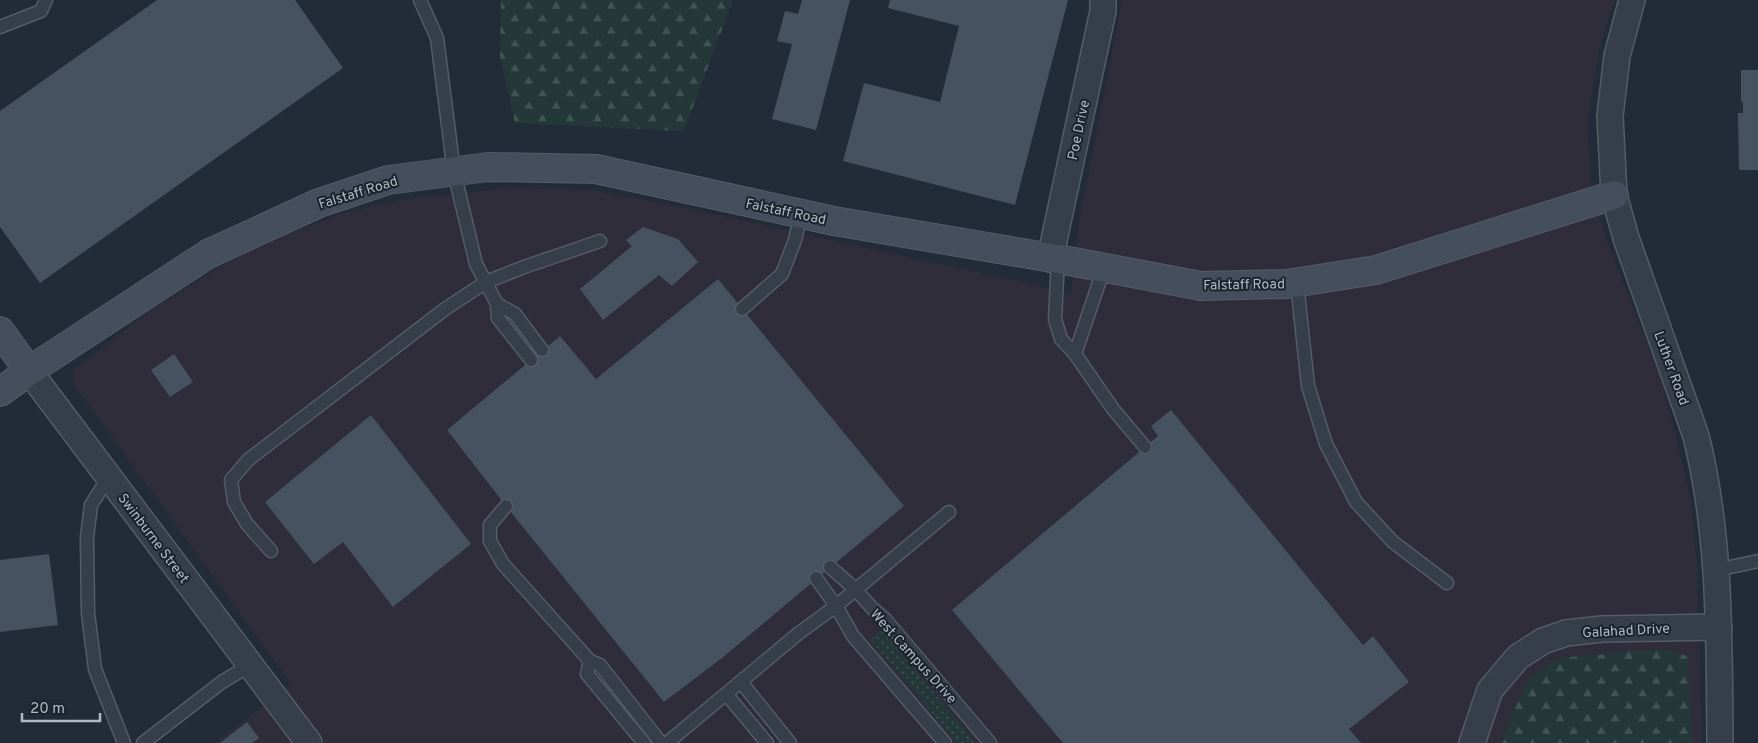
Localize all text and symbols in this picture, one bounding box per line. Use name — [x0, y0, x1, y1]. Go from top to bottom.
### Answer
street label: Poe Drive — [1065, 99, 1094, 162]
street label: Falstaff Road — [317, 173, 400, 214]
street label: Falstaff Road — [744, 196, 827, 229]
street label: Falstaff Road — [1203, 276, 1285, 295]
street label: Luther Road — [1649, 329, 1692, 408]
street label: Swinburne Street — [114, 491, 192, 587]
street label: West Campus Drive — [866, 606, 960, 708]
street label: Galahad Drive — [1582, 621, 1670, 642]
scale bar — [22, 690, 100, 722]
text: 20 m — [30, 700, 65, 719]

